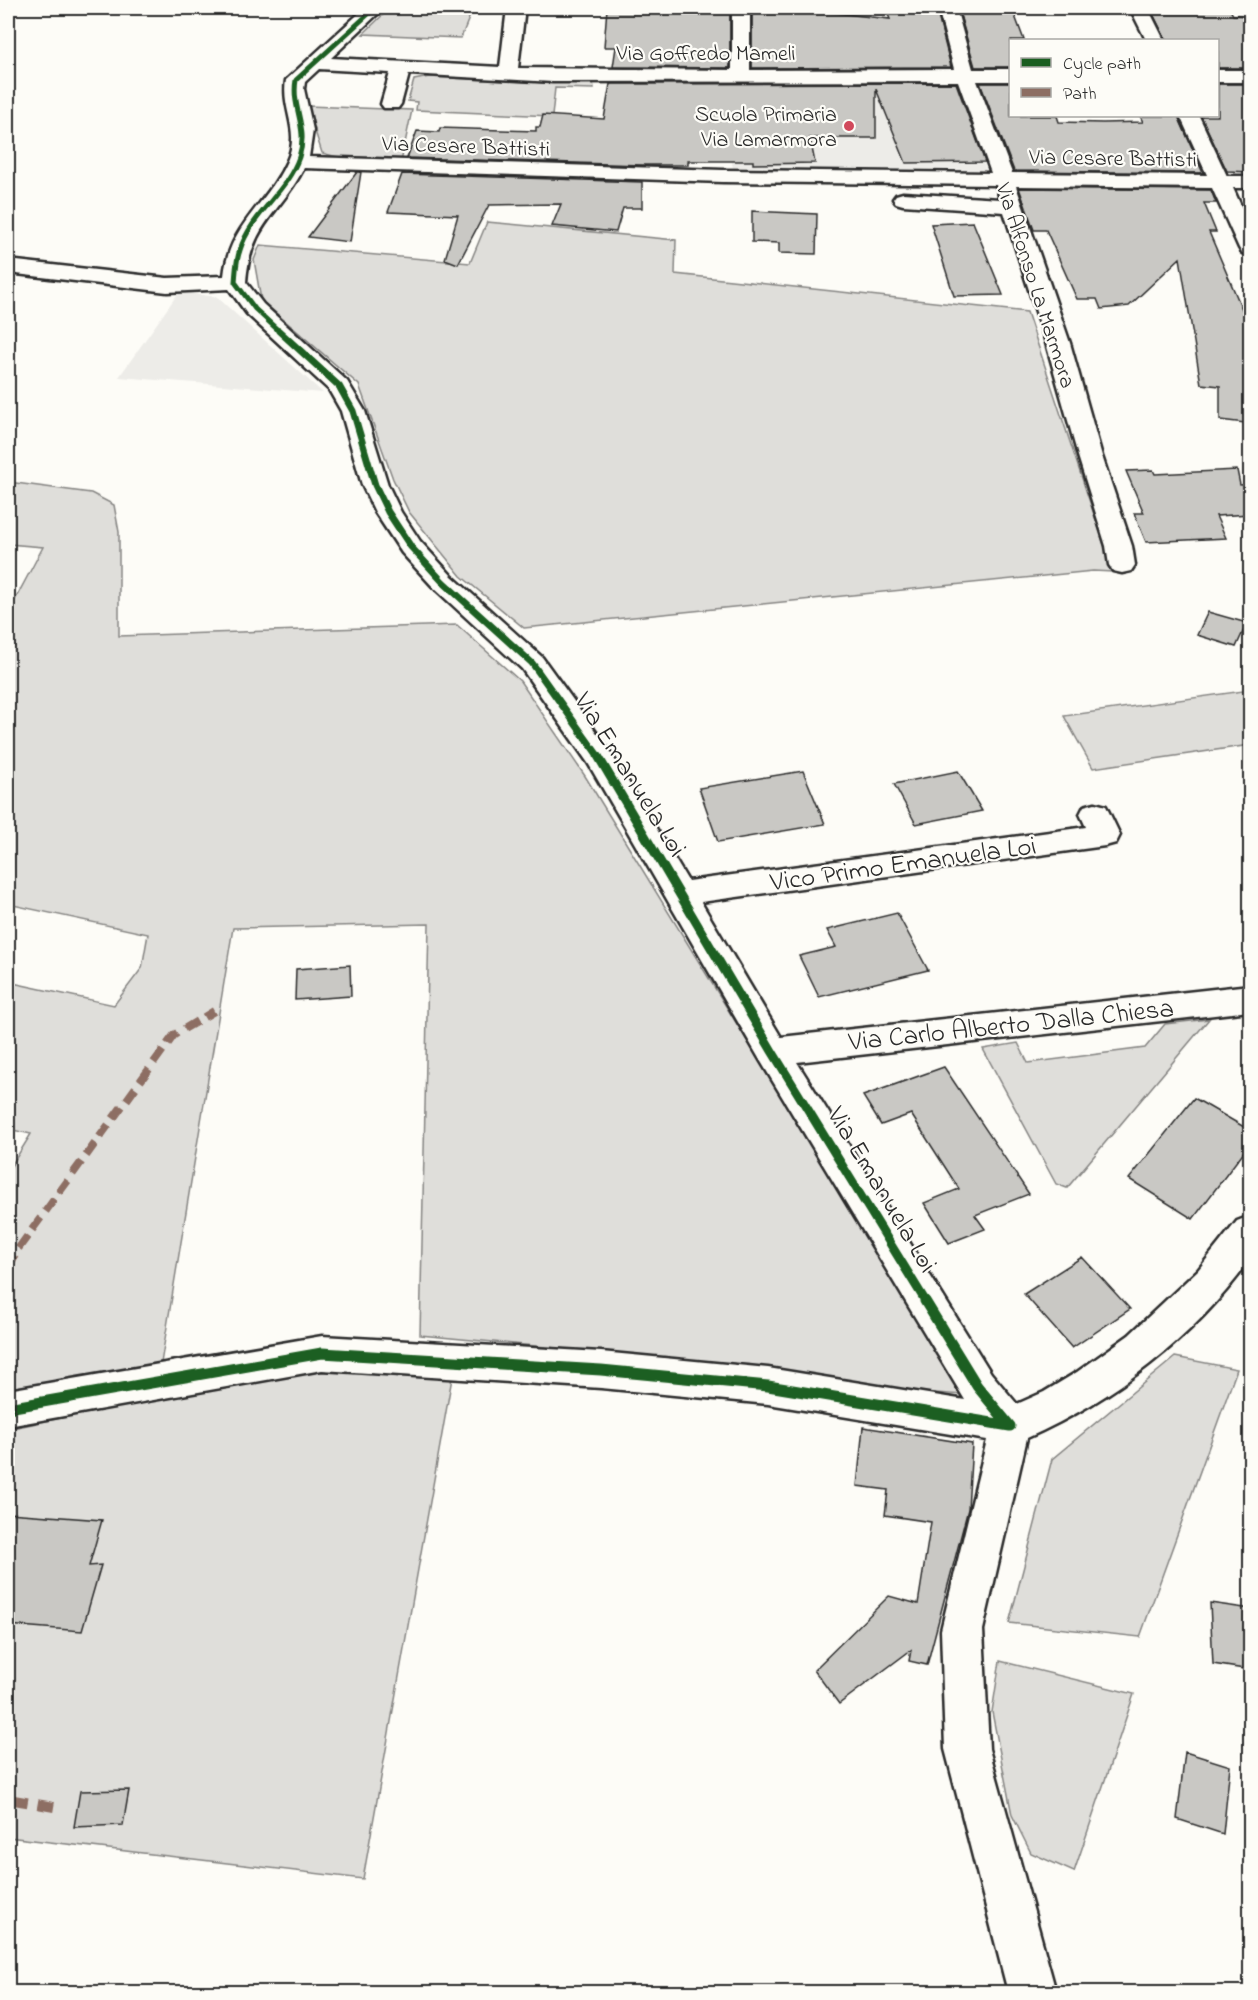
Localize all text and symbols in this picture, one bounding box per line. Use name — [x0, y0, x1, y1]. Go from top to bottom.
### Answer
street label: Via Goffredo Mameli — [616, 39, 795, 71]
legend — [1009, 39, 1219, 117]
text: Cycle path — [1063, 52, 1141, 78]
text: Path — [1063, 82, 1097, 108]
place label: Scuola Primaria Via Lamarmora — [695, 100, 837, 157]
marker: Scuola Primaria Via Lamarmora — [842, 119, 856, 133]
street label: Via Cesare Battisti — [380, 129, 550, 167]
street label: Via Cesare Battisti — [1028, 143, 1197, 177]
street label: Via Alfonso La Marmora — [986, 178, 1082, 393]
street label: Via Emanuela Loi — [562, 685, 695, 865]
street label: Vico Primo Emanuela Loi — [767, 828, 1039, 904]
street label: Via Carlo Alberto Dalla Chiesa — [846, 990, 1176, 1063]
street label: Via Emanuela Loi — [815, 1099, 946, 1281]

